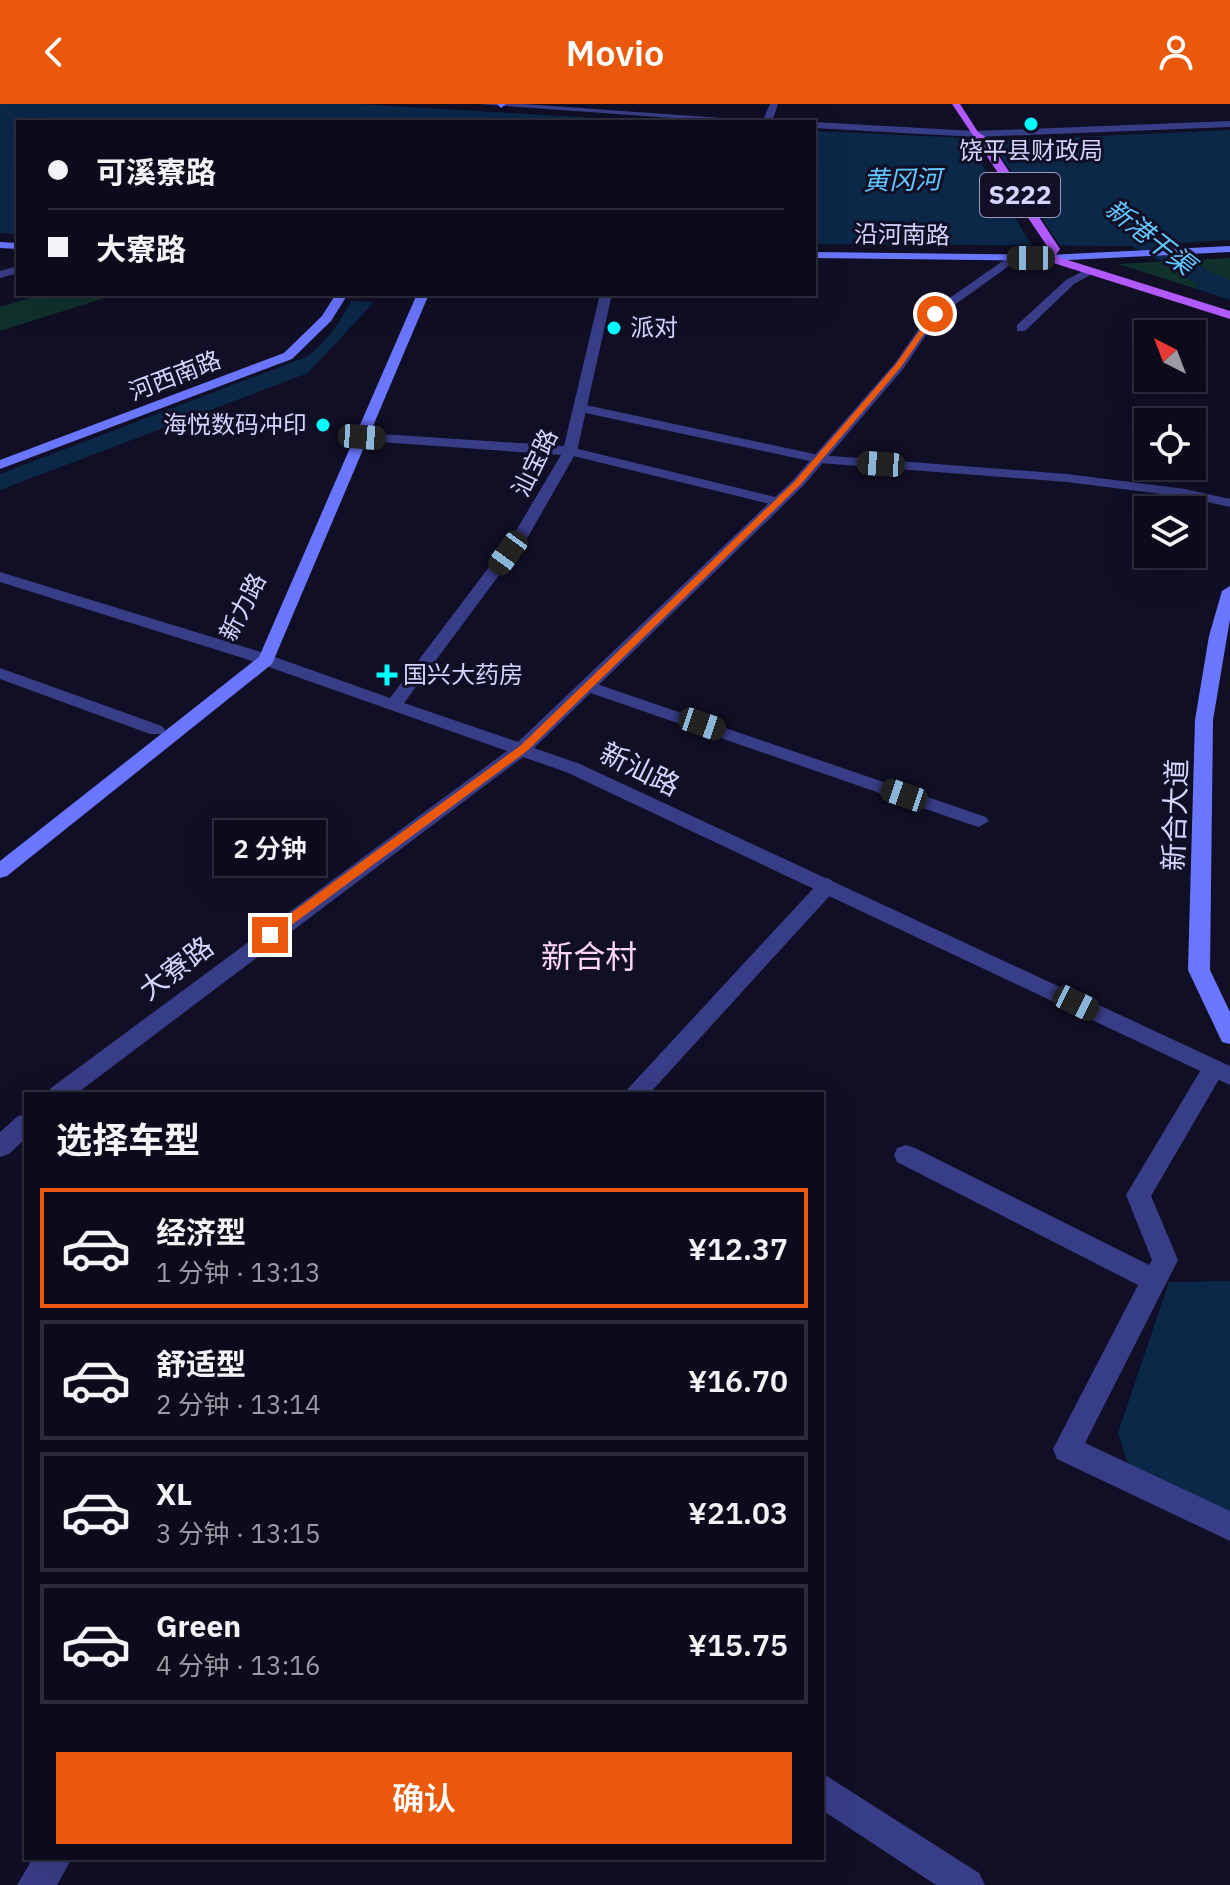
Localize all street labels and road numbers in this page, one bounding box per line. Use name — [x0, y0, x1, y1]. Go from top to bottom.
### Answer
road number: S222 — [980, 173, 1060, 217]
street label: 沿河南路 — [854, 217, 950, 251]
street label: 河西南路 — [124, 343, 225, 407]
street label: 汕宝路 — [504, 423, 564, 502]
street label: 新力路 — [212, 567, 273, 646]
street label: 新汕路 — [594, 734, 686, 804]
street label: 新合大道 — [1154, 758, 1195, 872]
street label: 大寮路 — [131, 928, 220, 1008]

